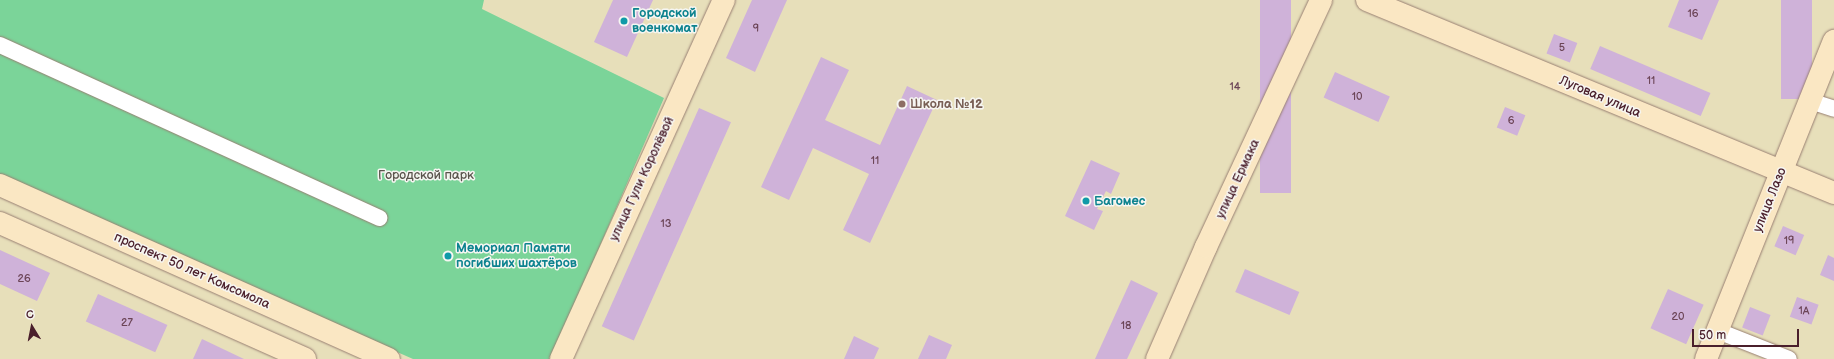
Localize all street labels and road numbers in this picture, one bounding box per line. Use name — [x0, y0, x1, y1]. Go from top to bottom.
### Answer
street label: Луговая улица — [1557, 73, 1643, 121]
street label: улица Гули Королёвой — [606, 114, 678, 244]
street label: улица Ермака — [1213, 137, 1263, 221]
street label: улица Лазо — [1750, 165, 1790, 235]
street label: проспект 50 лет Комсомола — [112, 229, 272, 313]

